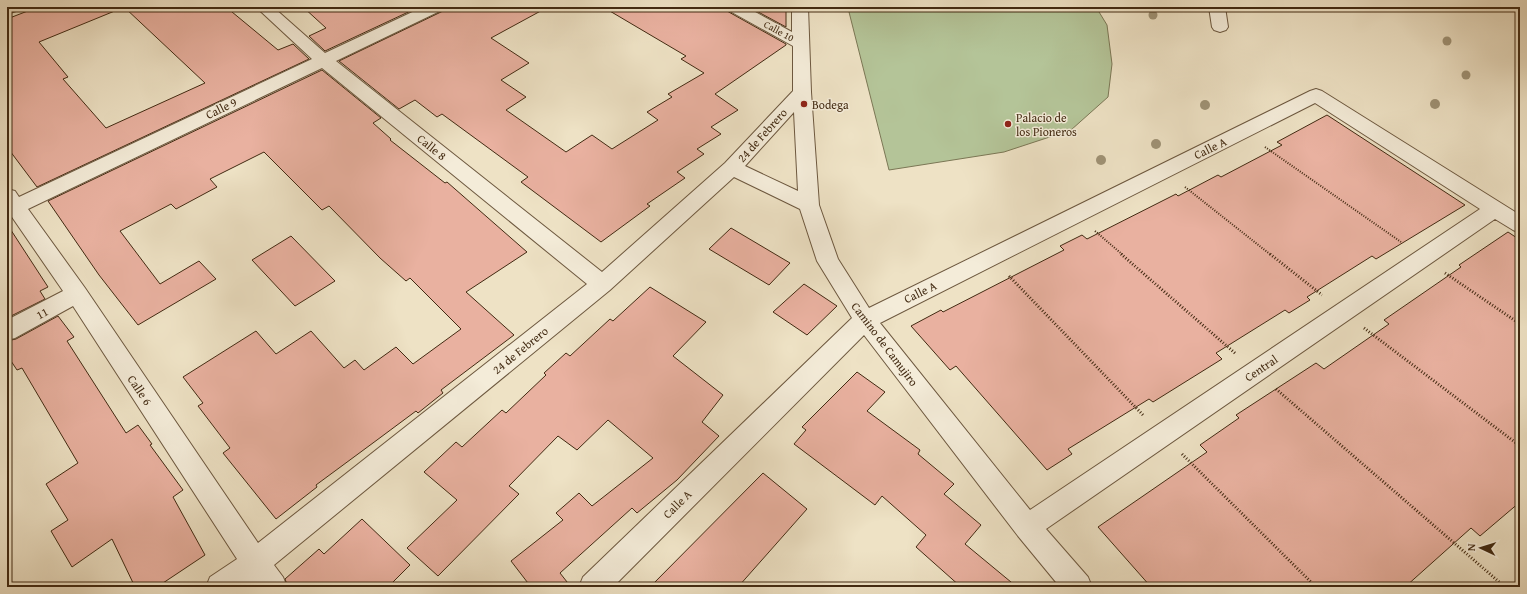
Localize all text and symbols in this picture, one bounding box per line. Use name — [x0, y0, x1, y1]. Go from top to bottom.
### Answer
street label: Calle 10 — [761, 17, 797, 45]
street label: Calle 9 — [202, 93, 240, 123]
place label: Bodega — [812, 96, 849, 113]
marker: Bodega — [799, 99, 809, 109]
street label: 24 de Febrero — [733, 104, 791, 166]
place label: Palacio de los Pioneros — [1016, 109, 1077, 140]
marker: Palacio de los Pioneros — [1003, 119, 1013, 129]
street label: Calle 8 — [414, 130, 450, 164]
street label: Calle A — [1191, 132, 1230, 163]
street label: Calle A — [901, 276, 940, 307]
street label: Camino de Camujiro — [848, 298, 922, 390]
street label: 11 — [33, 303, 51, 323]
street label: 24 de Febrero — [488, 322, 552, 378]
street label: Central — [1241, 350, 1282, 385]
street label: Calle 6 — [124, 372, 156, 409]
street label: Calle A — [659, 485, 696, 522]
north arrow — [1461, 528, 1501, 568]
text: N — [1463, 542, 1479, 552]

